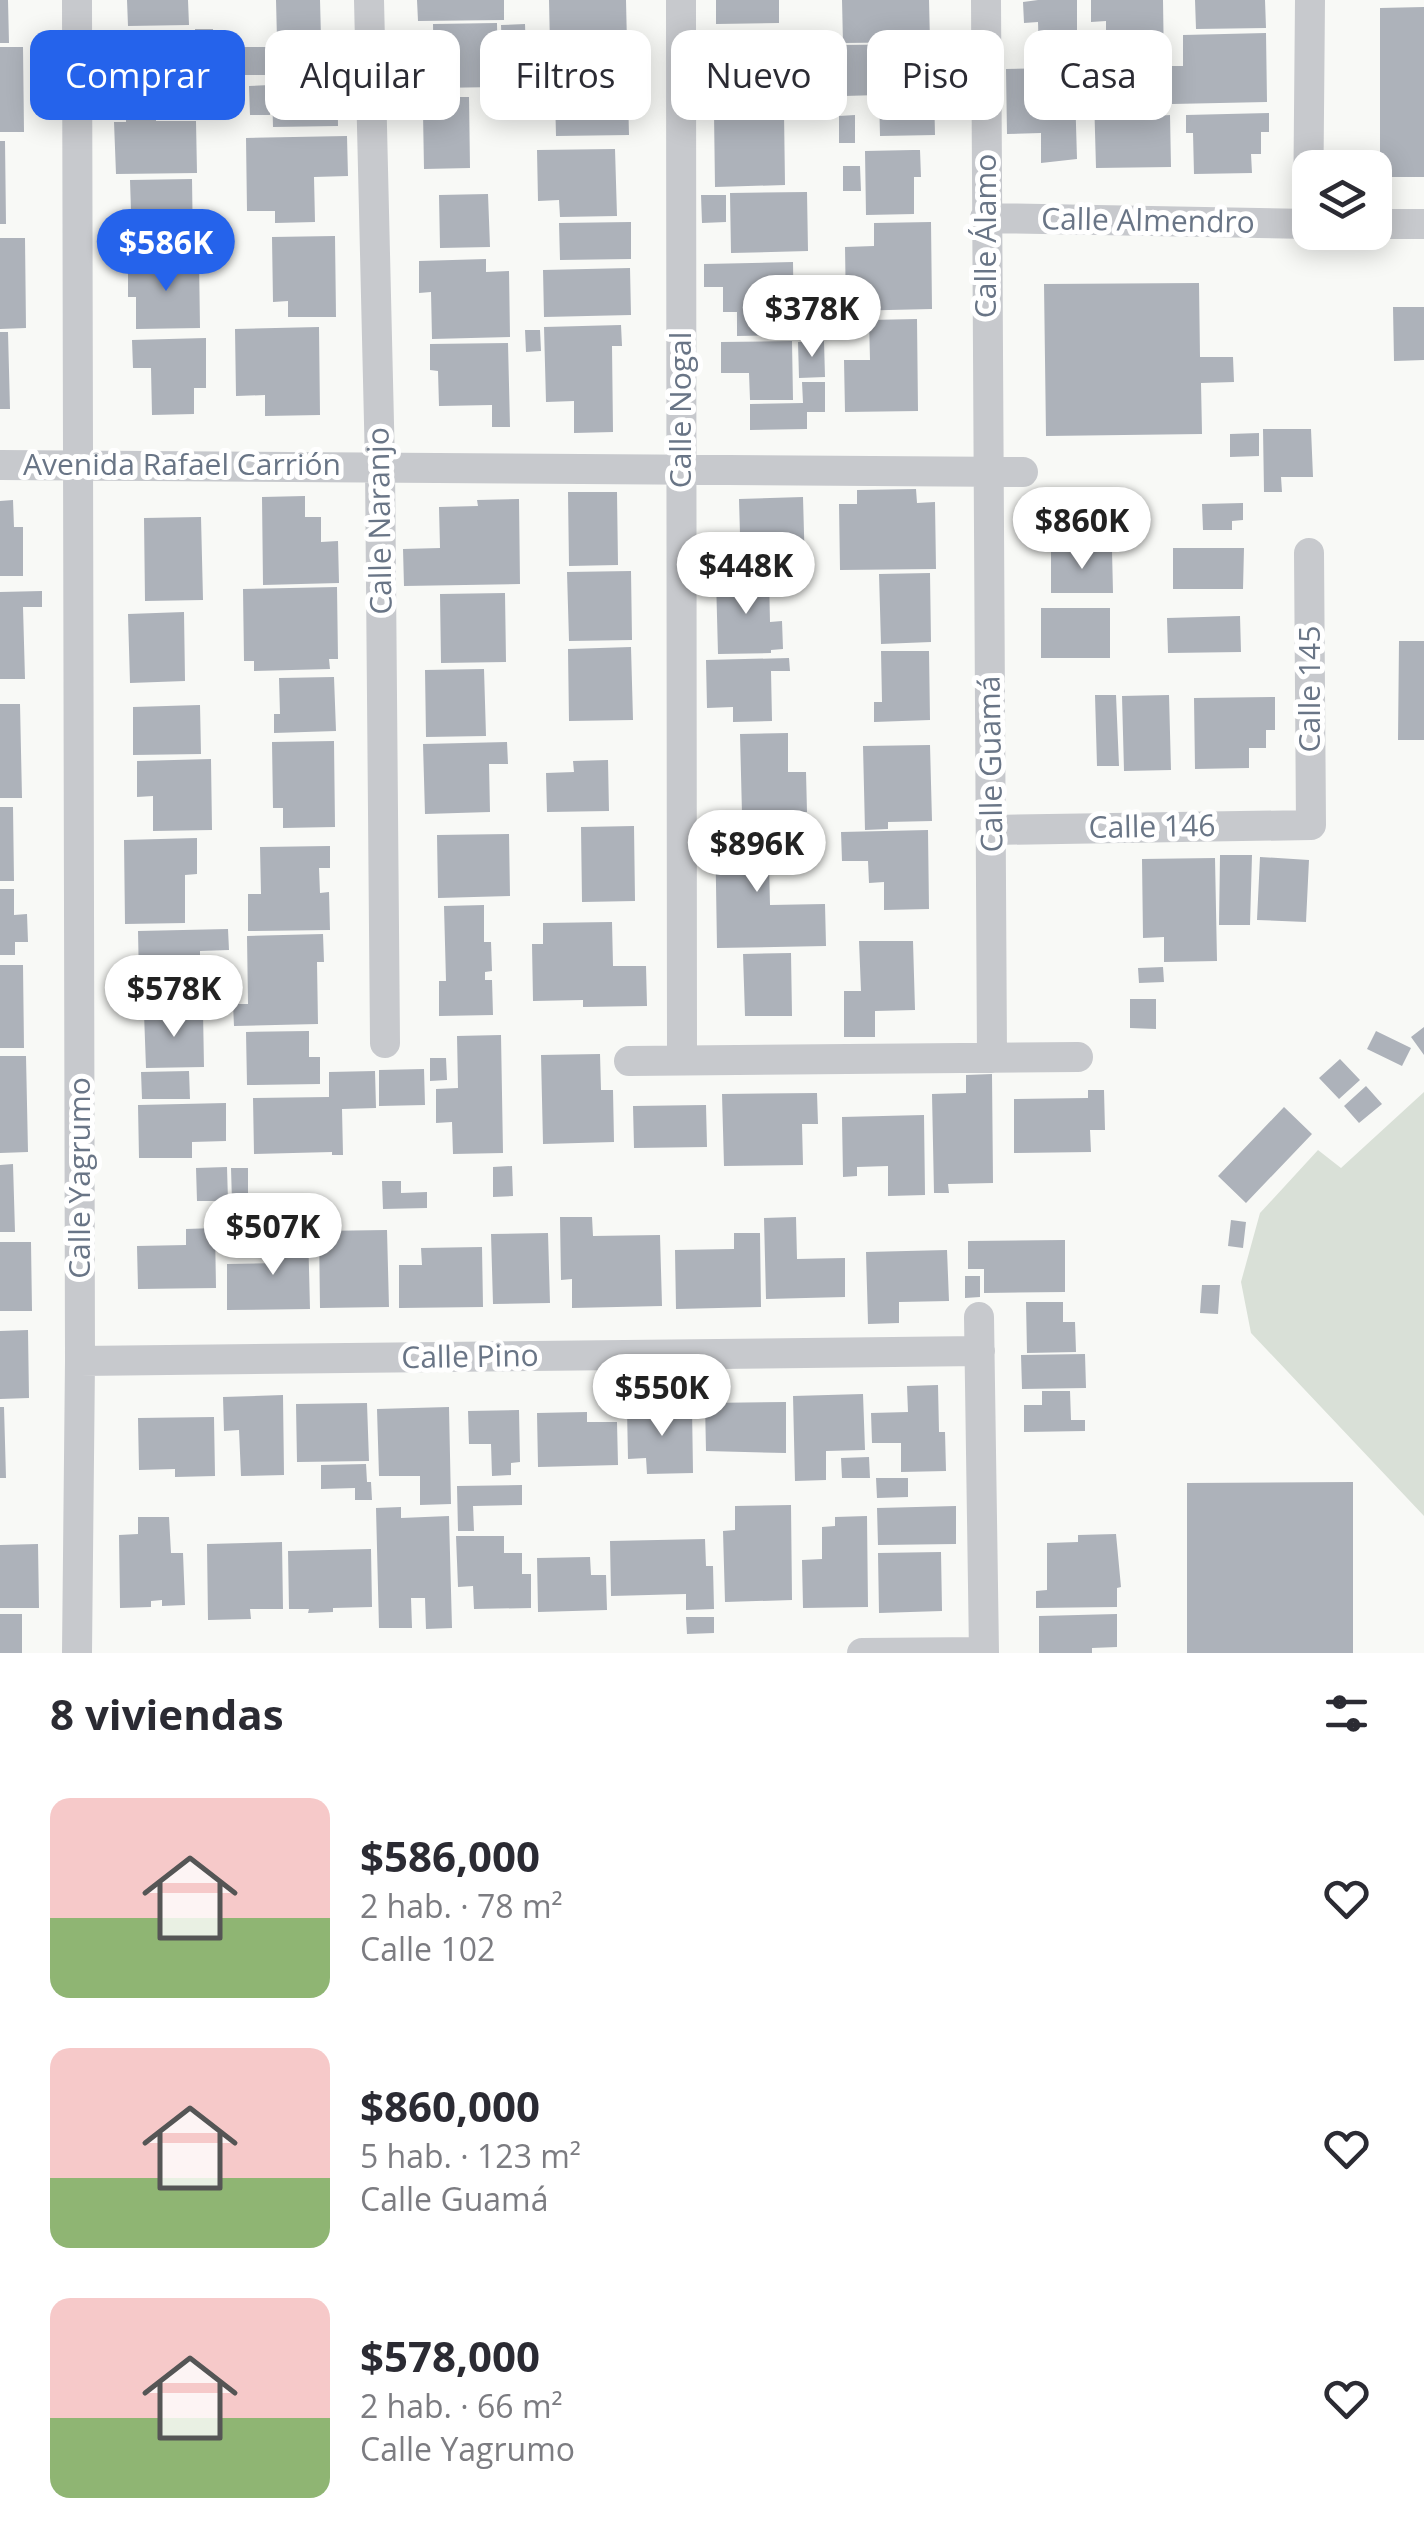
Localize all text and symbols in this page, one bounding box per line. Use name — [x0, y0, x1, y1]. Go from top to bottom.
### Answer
chip: Comprar — [30, 30, 245, 120]
chip: Alquilar — [265, 30, 460, 120]
chip: Filtros — [480, 30, 651, 120]
chip: Nuevo — [671, 30, 847, 120]
chip: Piso — [867, 30, 1004, 120]
chip: Casa — [1024, 30, 1172, 120]
map controls — [1292, 150, 1392, 250]
button: layers — [1292, 150, 1392, 250]
street label: Calle Álamo — [964, 154, 1005, 318]
street label: Calle Almendro — [1041, 197, 1255, 242]
pin: $586K — [96, 209, 236, 294]
text: $586K — [119, 220, 213, 263]
pin: $378K — [742, 275, 882, 360]
text: $378K — [765, 286, 859, 329]
street label: Calle Nogal — [659, 332, 700, 488]
street label: Calle Naranjo — [356, 427, 401, 615]
street label: Avenida Rafael Carrión — [23, 443, 341, 484]
pin: $860K — [1012, 487, 1152, 572]
text: $860K — [1035, 498, 1129, 541]
pin: $448K — [676, 532, 816, 617]
text: $448K — [699, 543, 793, 586]
street label: Calle 145 — [1288, 626, 1329, 752]
street label: Calle Guamá — [967, 675, 1012, 853]
street label: Calle 146 — [1088, 804, 1216, 847]
pin: $896K — [687, 810, 827, 895]
text: $896K — [710, 821, 804, 864]
pin: $578K — [104, 955, 244, 1040]
text: $578K — [127, 966, 221, 1009]
street label: Calle Yagrumo — [58, 1077, 99, 1279]
pin: $507K — [203, 1193, 343, 1278]
text: $507K — [226, 1204, 320, 1247]
street label: Calle Pino — [401, 1334, 539, 1377]
pin: $550K — [592, 1354, 732, 1439]
text: $550K — [615, 1365, 709, 1408]
text: 8 viviendas — [50, 1685, 284, 1742]
icon: filters — [1319, 1686, 1374, 1741]
text: $586,000 — [360, 1827, 540, 1884]
icon: home — [130, 1838, 250, 1958]
icon: heart — [1319, 1871, 1374, 1926]
text: 2 hab. · 78 m² — [360, 1884, 563, 1927]
text: Calle 102 — [360, 1927, 495, 1970]
text: $860,000 — [360, 2077, 540, 2134]
icon: home — [130, 2088, 250, 2208]
icon: heart — [1319, 2121, 1374, 2176]
text: 5 hab. · 123 m² — [360, 2134, 581, 2177]
text: Calle Guamá — [360, 2177, 548, 2220]
text: $578,000 — [360, 2327, 540, 2384]
icon: home — [130, 2338, 250, 2458]
icon: heart — [1319, 2371, 1374, 2426]
text: 2 hab. · 66 m² — [360, 2384, 563, 2427]
text: Calle Yagrumo — [360, 2427, 575, 2470]

